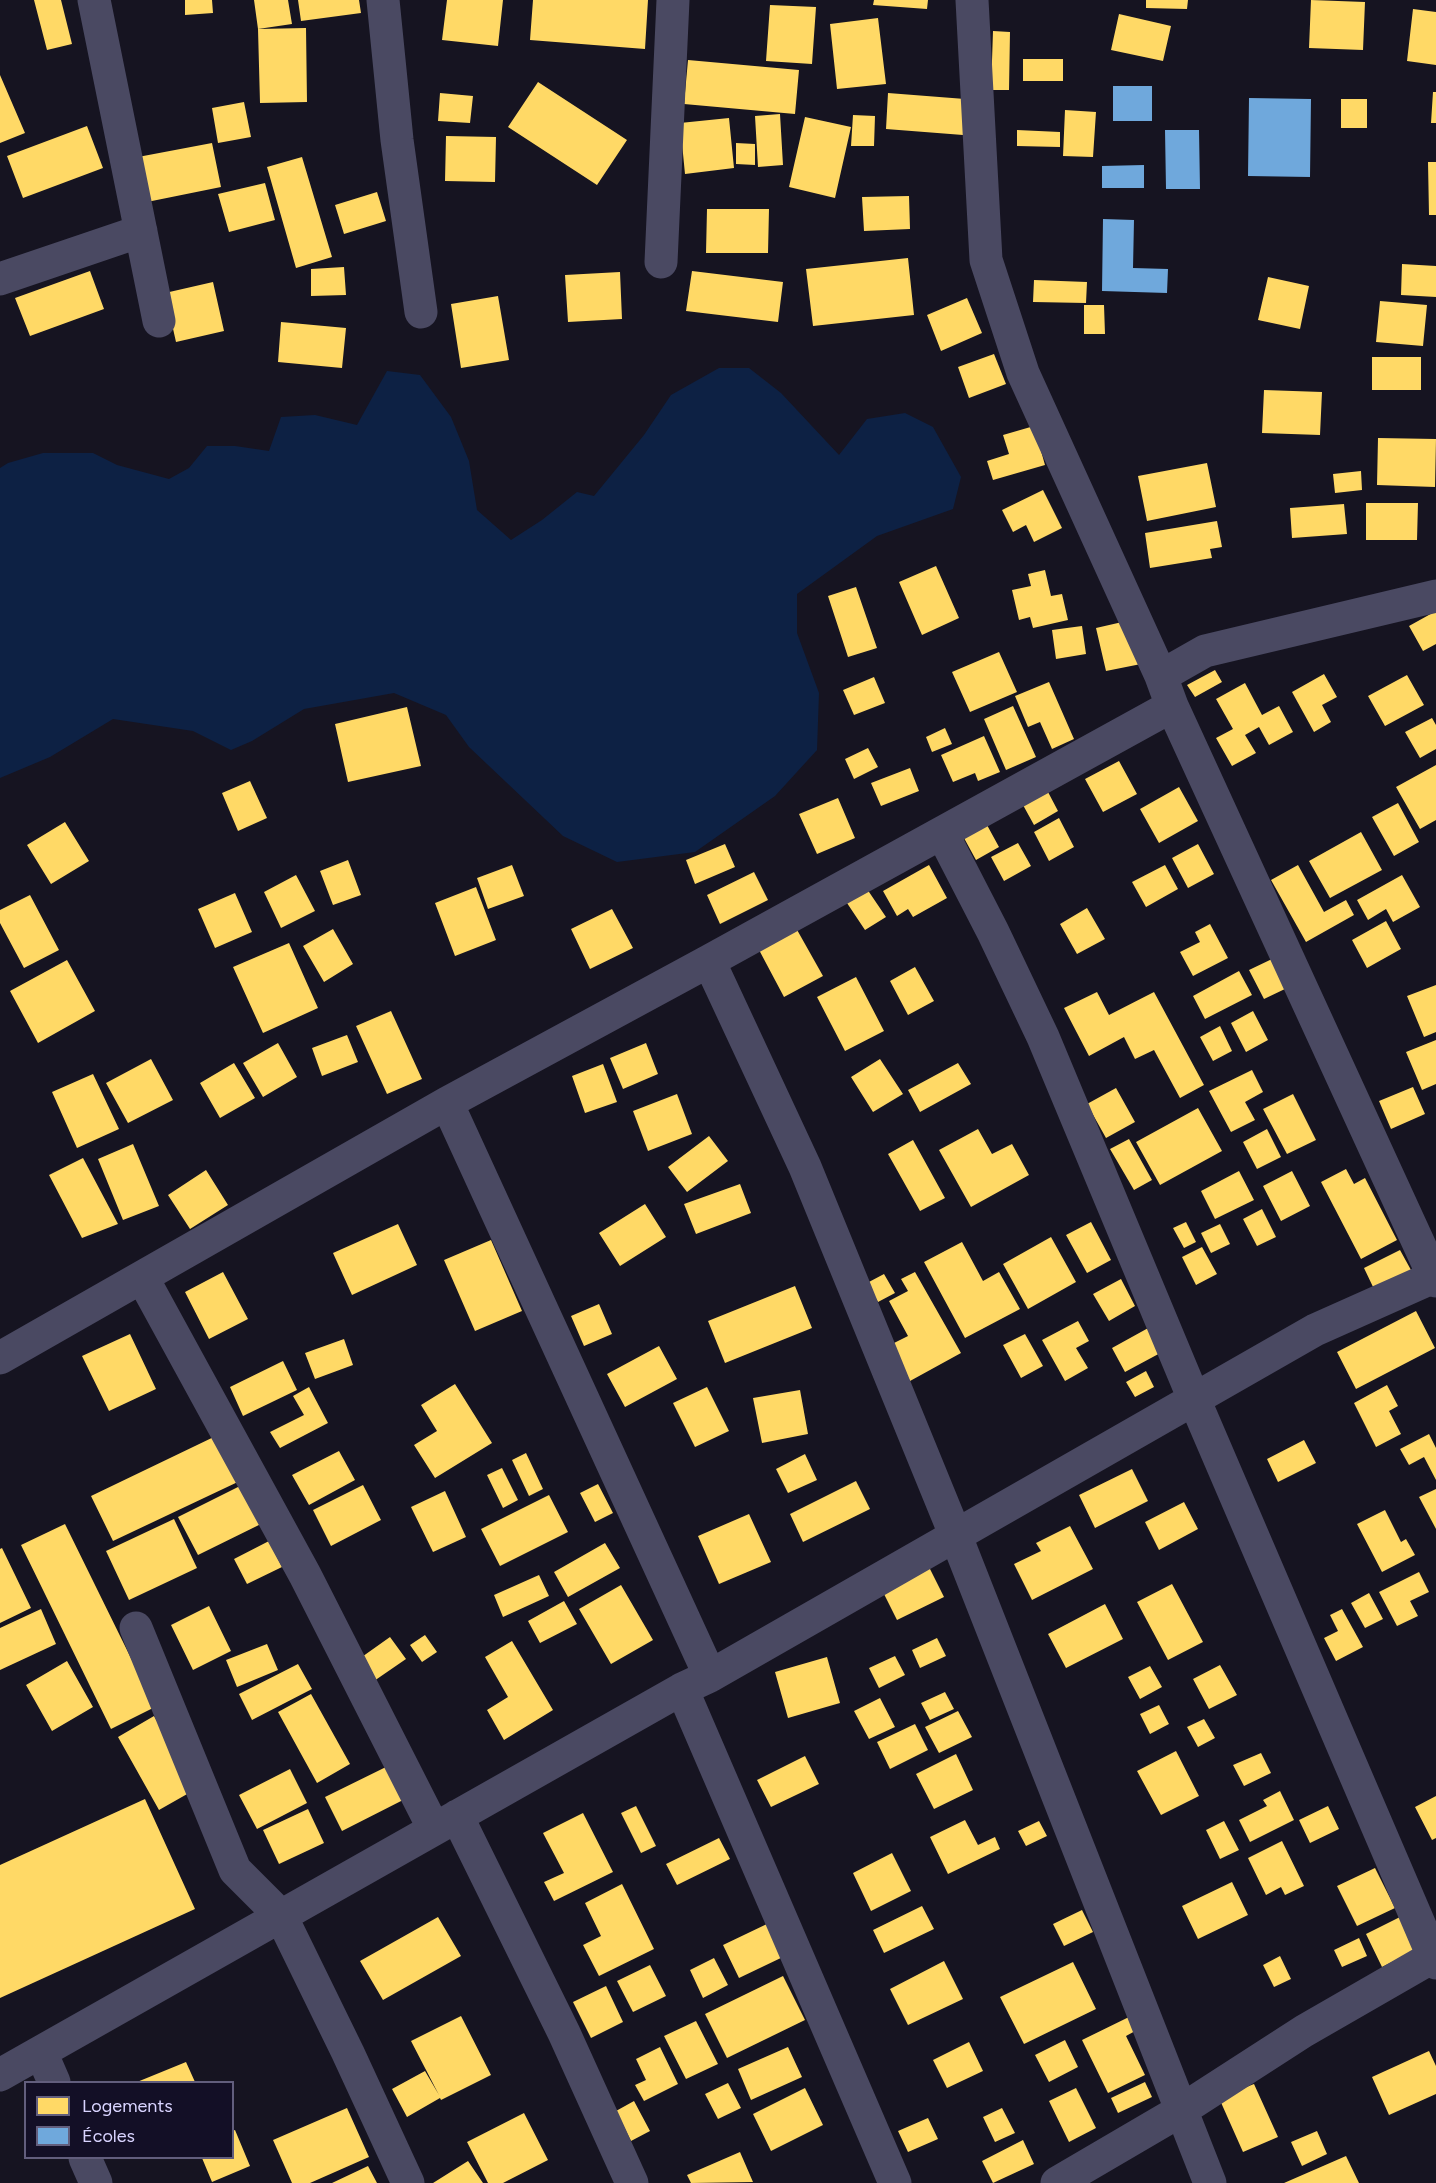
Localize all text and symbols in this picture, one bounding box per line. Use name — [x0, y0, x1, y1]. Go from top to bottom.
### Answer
legend — [24, 2081, 234, 2159]
text: Logements — [82, 2095, 173, 2117]
text: Écoles — [82, 2125, 135, 2147]

